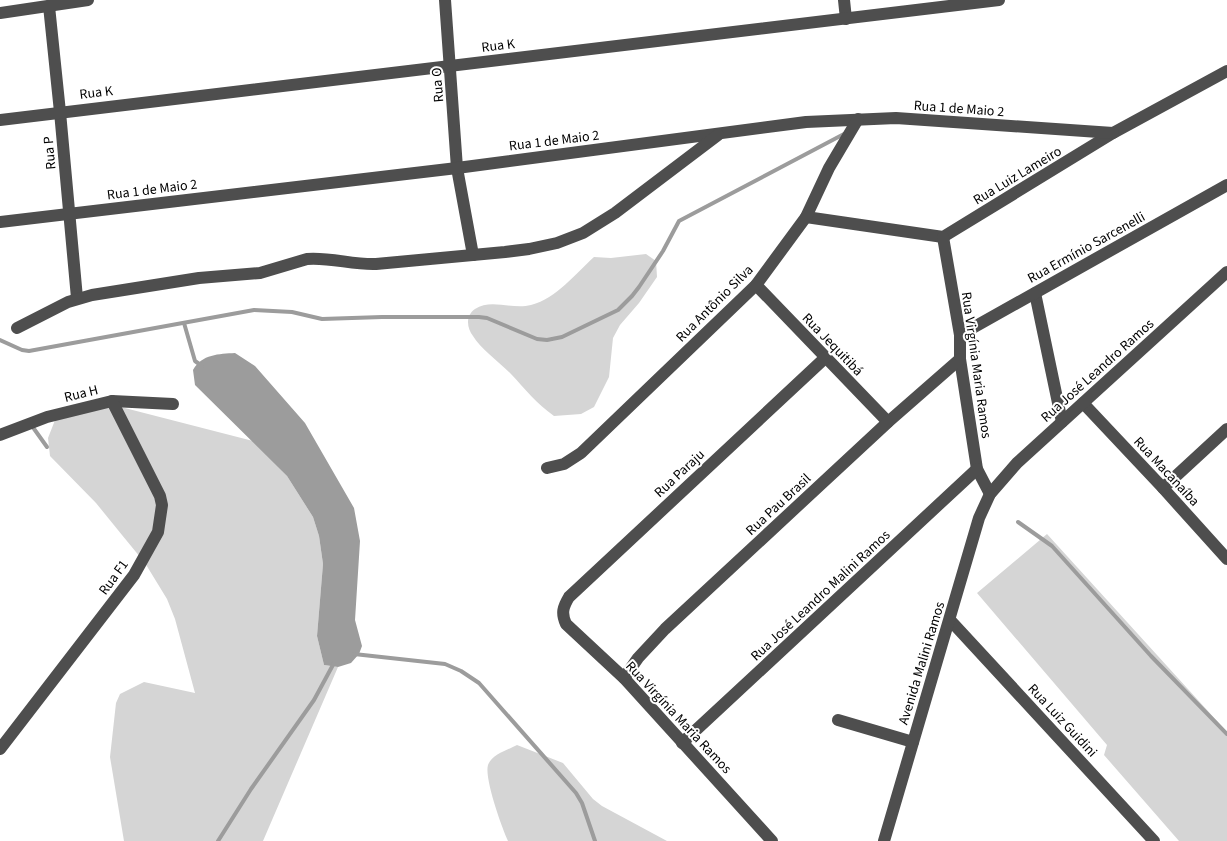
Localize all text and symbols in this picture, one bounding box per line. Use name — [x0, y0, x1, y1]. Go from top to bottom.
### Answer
street label: Rua K — [480, 34, 517, 58]
street label: Rua O — [427, 67, 449, 103]
street label: Rua K — [78, 81, 115, 105]
street label: Rua 1 de Maio 2 — [913, 96, 1005, 122]
street label: Rua 1 de Maio 2 — [508, 126, 600, 156]
street label: Rua P — [39, 135, 61, 170]
street label: Rua Luiz Lameiro — [969, 142, 1066, 210]
street label: Rua 1 de Maio 2 — [106, 175, 198, 205]
street label: Rua Ermínio Sarcenelli — [1024, 207, 1149, 289]
street label: Rua Antônio Silva — [672, 261, 758, 347]
street label: Rua Virgínia Maria Ramos — [956, 291, 996, 440]
street label: Rua Jequitibá — [797, 309, 868, 381]
street label: Rua José Leandro Ramos — [1037, 314, 1159, 427]
street label: Rua H — [62, 380, 100, 408]
street label: Rua Macanaíba — [1129, 432, 1204, 511]
street label: Rua Paraju — [650, 445, 709, 502]
street label: Rua Pau Brasil — [742, 469, 816, 540]
street label: Rua José Leandro Malini Ramos — [746, 525, 895, 666]
street label: Rua F1 — [94, 556, 133, 599]
street label: Avenida Malini Ramos — [894, 599, 950, 727]
street label: Rua Virgínia Maria Ramos — [621, 657, 736, 779]
street label: Rua Luiz Guidini — [1023, 680, 1102, 762]

